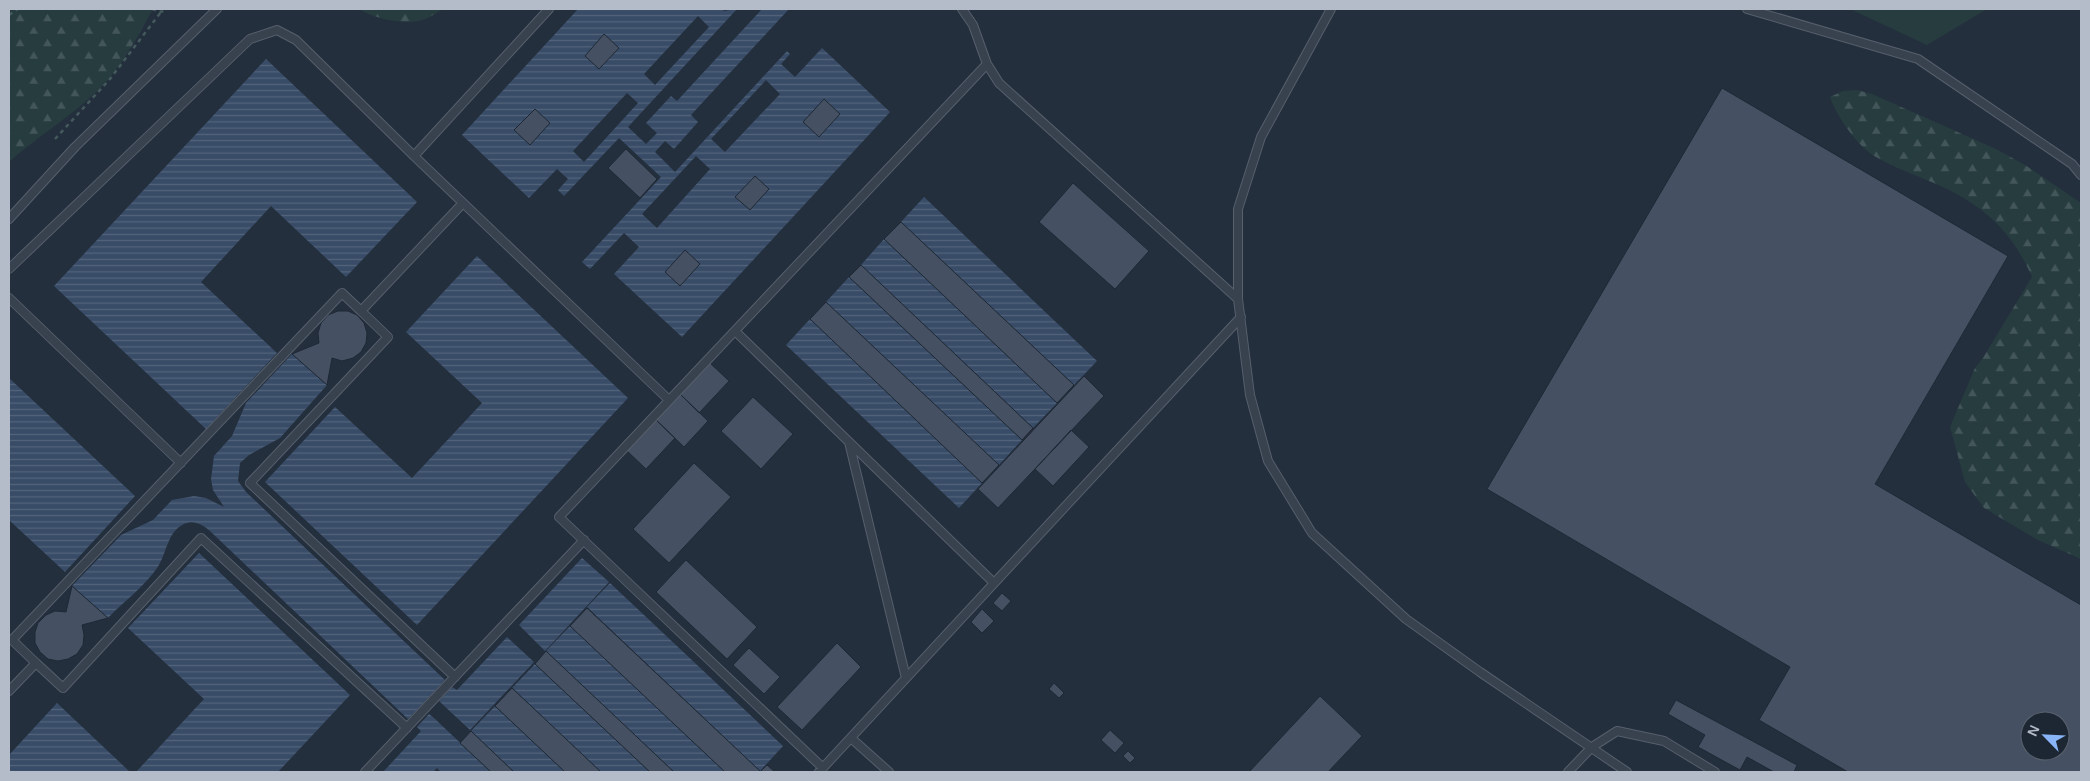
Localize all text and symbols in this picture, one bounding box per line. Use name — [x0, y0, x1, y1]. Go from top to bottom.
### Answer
north arrow — [2020, 711, 2070, 761]
text: N — [2024, 723, 2042, 739]

